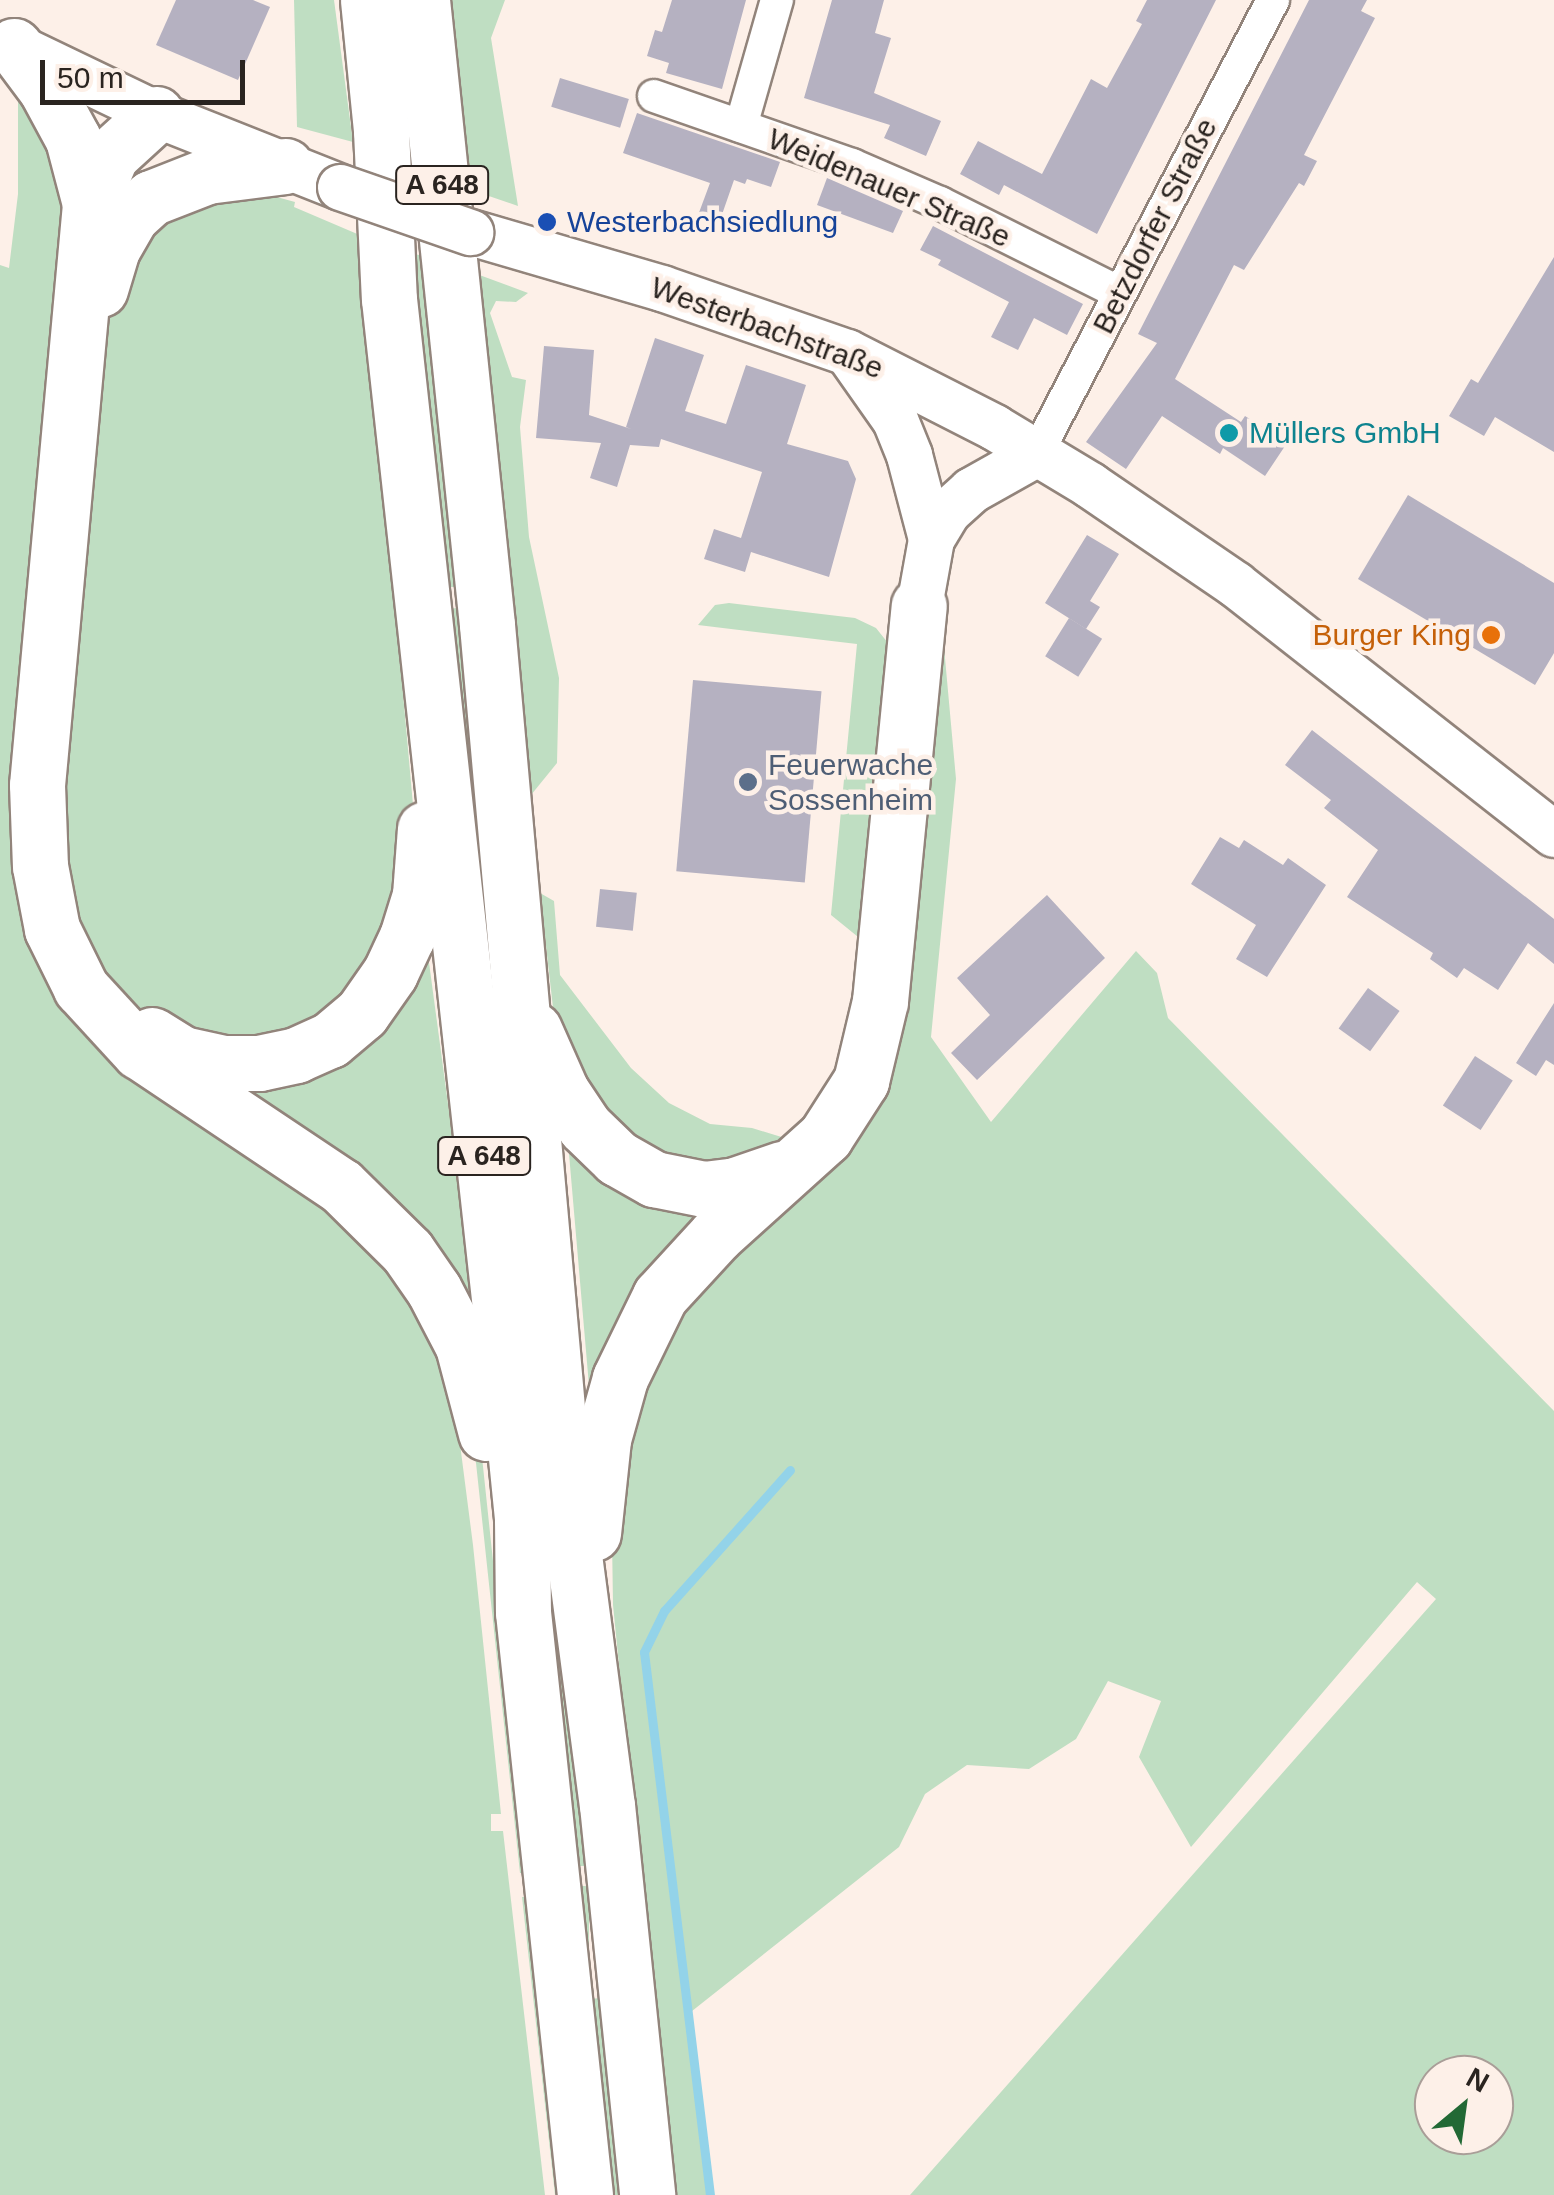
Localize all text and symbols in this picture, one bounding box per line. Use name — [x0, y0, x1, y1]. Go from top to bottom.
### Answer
scale bar — [45, 40, 250, 102]
text: 50 m — [57, 61, 124, 94]
street label: Betzdorfer Straße — [1085, 112, 1225, 340]
street label: Weidenauer Straße — [762, 121, 1016, 255]
road number: A 648 — [394, 162, 490, 208]
place label: Westerbachsiedlung — [567, 204, 838, 240]
marker: Westerbachsiedlung — [536, 211, 558, 233]
street label: Westerbachstraße — [646, 269, 888, 387]
place label: Müllers GmbH — [1249, 415, 1441, 451]
marker: Müllers GmbH — [1218, 422, 1240, 444]
place label: Burger King — [1313, 617, 1471, 653]
marker: Burger King — [1480, 624, 1502, 646]
place label: Feuerwache Sossenheim — [768, 747, 933, 818]
marker: Feuerwache Sossenheim — [737, 771, 759, 793]
road number: A 648 — [436, 1133, 532, 1179]
north arrow — [1414, 2055, 1514, 2155]
text: N — [1461, 2062, 1494, 2099]

